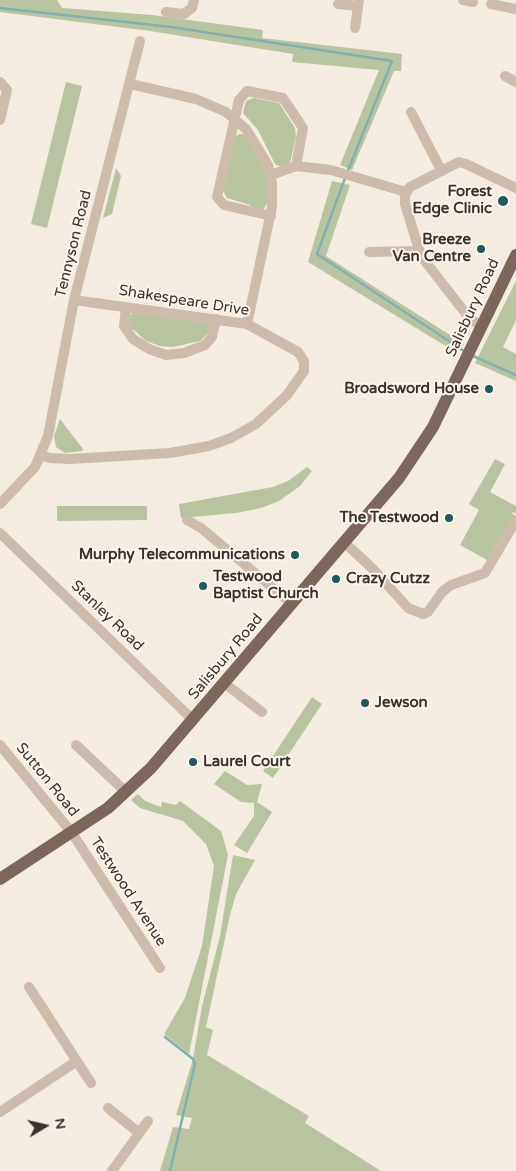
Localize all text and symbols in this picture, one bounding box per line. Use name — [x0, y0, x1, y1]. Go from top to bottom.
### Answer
place label: Forest Edge Clinic — [413, 183, 492, 218]
street label: Tennyson Road — [52, 189, 96, 299]
marker: Forest Edge Clinic — [496, 194, 510, 208]
place label: Breeze Van Centre — [393, 231, 471, 266]
marker: Breeze Van Centre — [475, 243, 487, 255]
street label: Salisbury Road — [442, 256, 504, 360]
street label: Shakespeare Drive — [118, 282, 250, 320]
place label: Broadsword House — [344, 380, 479, 398]
marker: Broadsword House — [483, 383, 495, 395]
place label: The Testwood — [339, 509, 439, 527]
marker: The Testwood — [443, 512, 455, 524]
place label: Murphy Telecommunications — [79, 546, 285, 564]
marker: Murphy Telecommunications — [289, 549, 301, 561]
place label: Testwood Baptist Church — [213, 568, 319, 603]
place label: Crazy Cutzz — [346, 570, 430, 588]
marker: Crazy Cutzz — [330, 573, 342, 585]
street label: Stanley Road — [67, 577, 147, 655]
marker: Testwood Baptist Church — [197, 580, 209, 592]
street label: Salisbury Road — [185, 610, 267, 704]
place label: Jewson — [375, 694, 428, 712]
marker: Jewson — [359, 697, 371, 709]
street label: Sutton Road — [12, 740, 82, 820]
place label: Laurel Court — [203, 753, 291, 771]
marker: Laurel Court — [187, 756, 199, 768]
street label: Testwood Avenue — [86, 834, 170, 950]
north arrow — [20, 1101, 70, 1151]
text: N — [51, 1117, 70, 1130]

